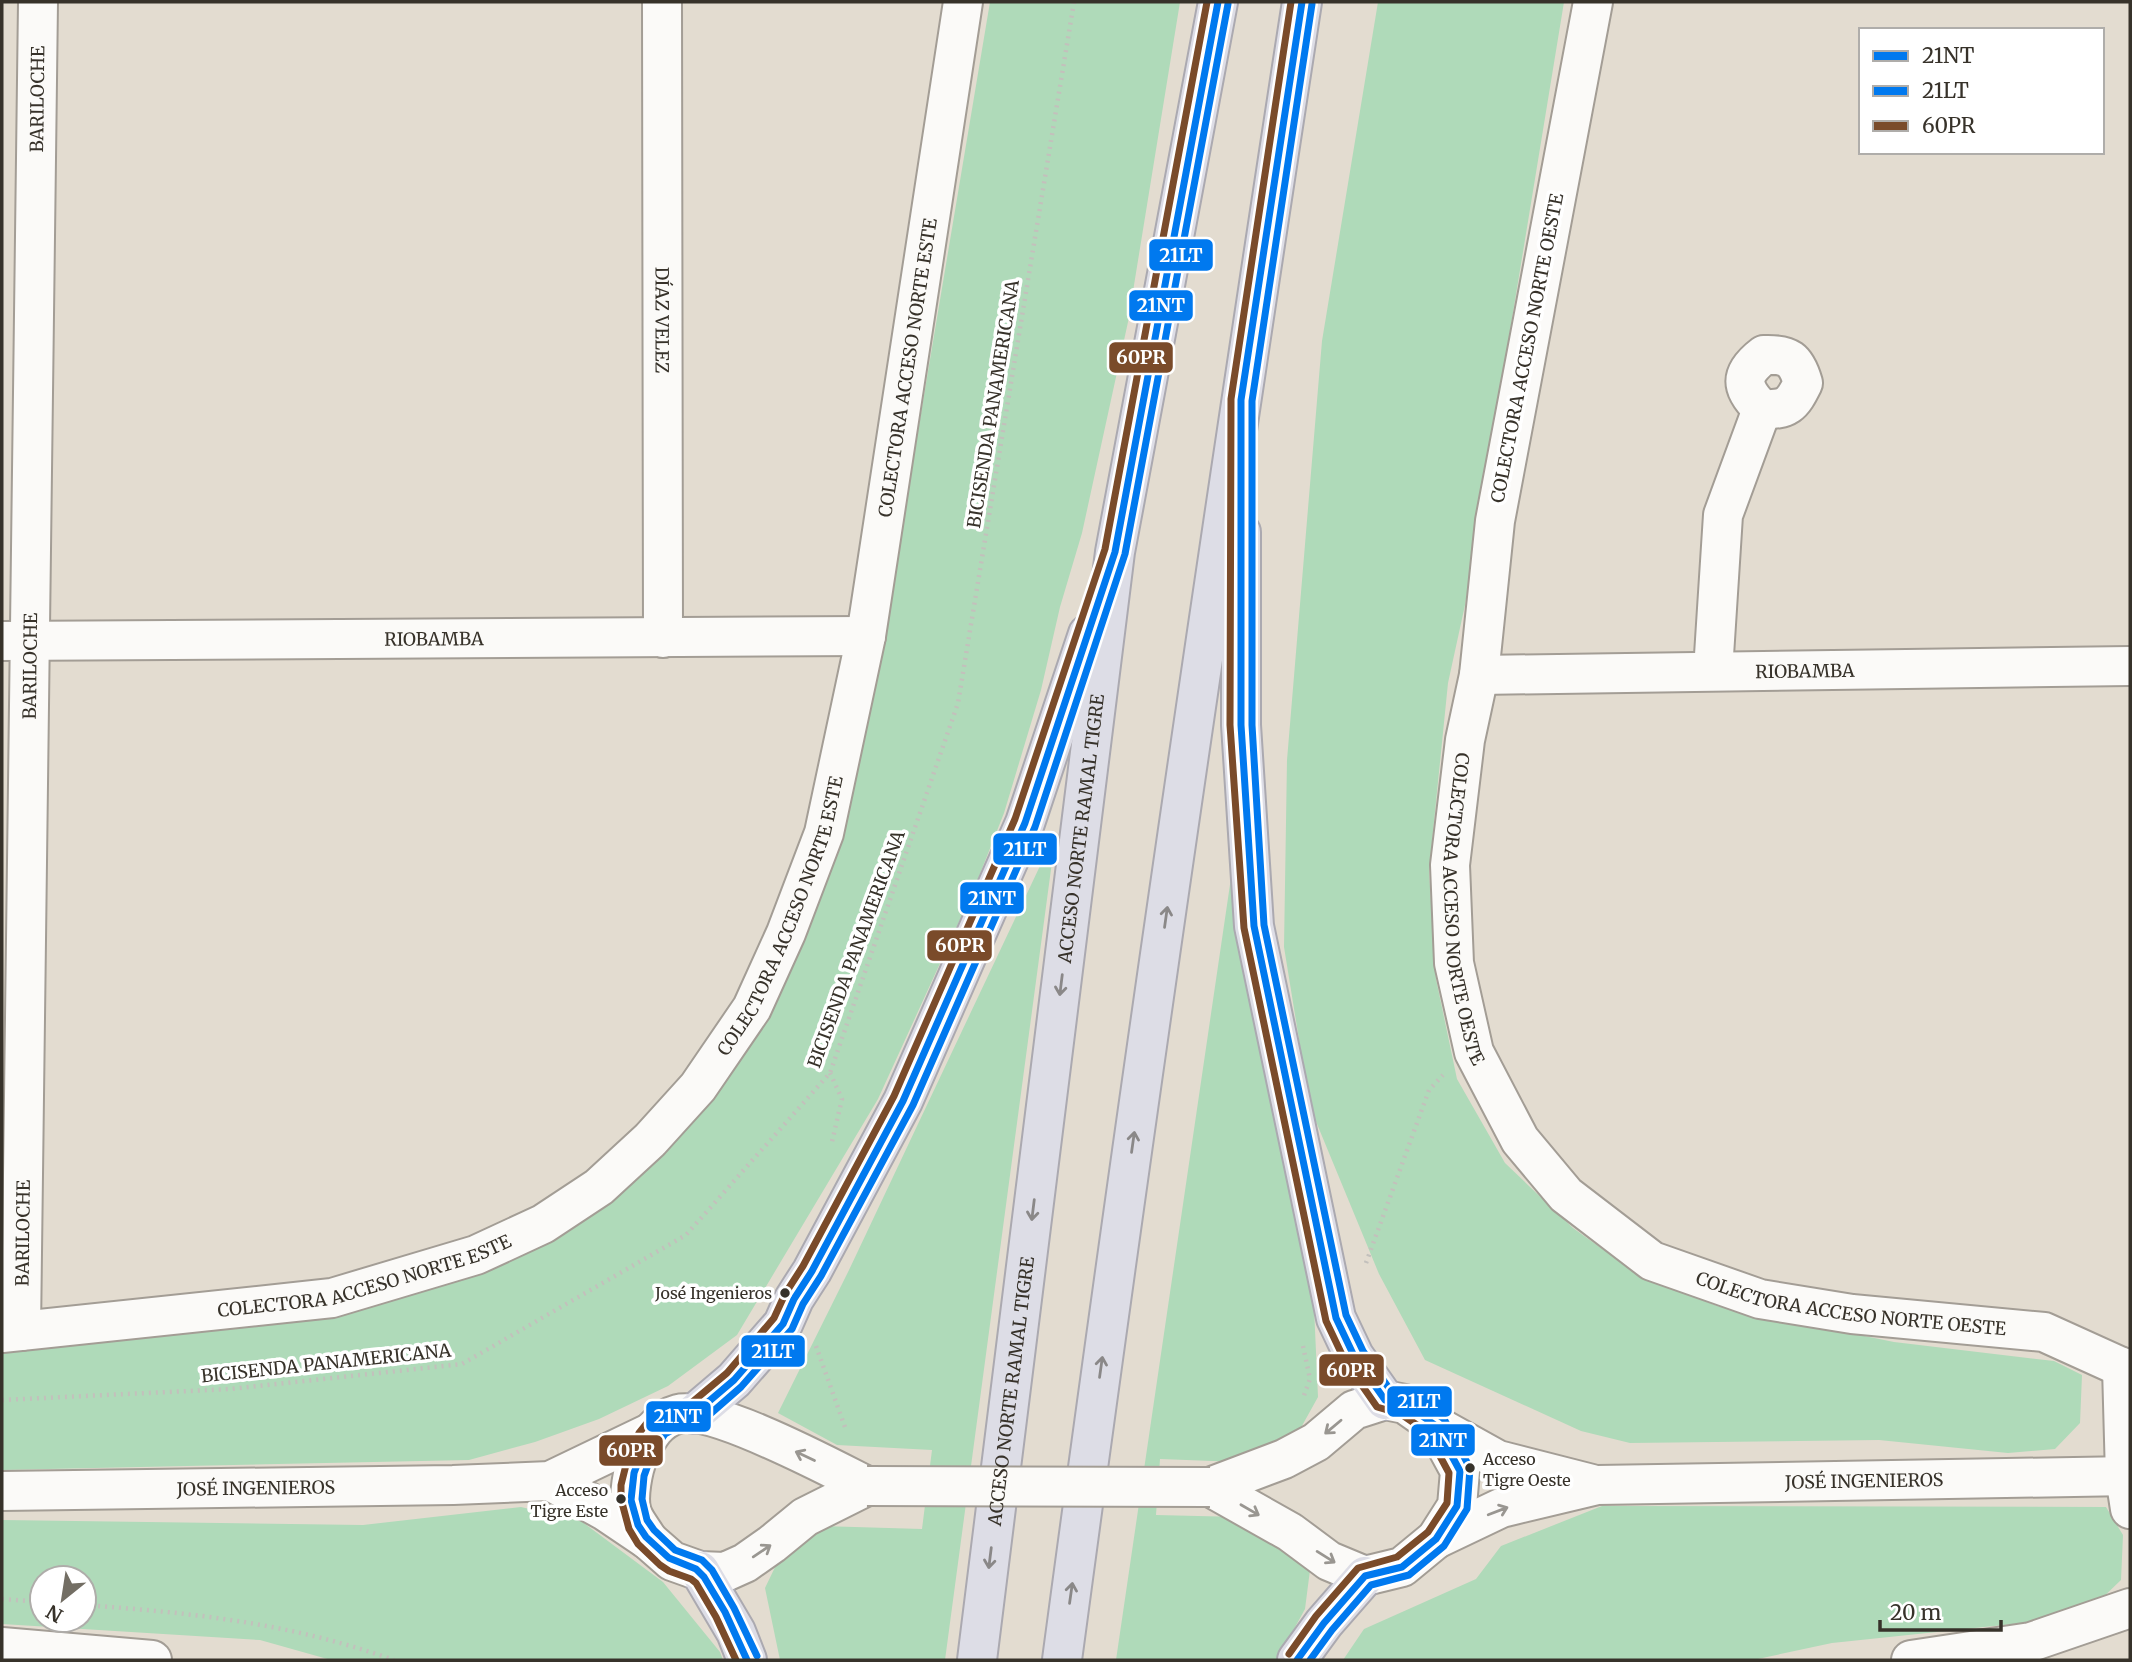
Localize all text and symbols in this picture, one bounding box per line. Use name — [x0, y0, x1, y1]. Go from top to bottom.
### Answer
legend — [1859, 28, 2104, 154]
text: 21NT — [1922, 42, 1975, 69]
street label: BARILOCHE — [25, 45, 49, 153]
text: 21LT — [1922, 77, 1969, 104]
text: 60PR — [1922, 112, 1976, 139]
street label: COLECTORA ACCESO NORTE OESTE — [1486, 191, 1568, 505]
street label: COLECTORA ACCESO NORTE ESTE — [873, 216, 941, 519]
line badge: 21LT — [1148, 238, 1214, 272]
text: 21LT — [1159, 243, 1203, 267]
street label: DÍAZ VELEZ — [651, 267, 674, 373]
street label: BICISENDA PANAMERICANA — [962, 278, 1024, 530]
line badge: 21NT — [1128, 289, 1194, 322]
text: 21NT — [1137, 293, 1186, 317]
line badge: 60PR — [1108, 341, 1174, 374]
text: 60PR — [1116, 345, 1166, 369]
street label: BARILOCHE — [17, 612, 42, 719]
street label: RIOBAMBA — [384, 627, 484, 650]
street label: RIOBAMBA — [1755, 658, 1855, 683]
street label: ACCESO NORTE RAMAL TIGRE — [1052, 692, 1109, 965]
street label: COLECTORA ACCESO NORTE OESTE — [1438, 752, 1490, 1069]
street label: COLECTORA ACCESO NORTE ESTE — [712, 773, 848, 1060]
street label: BICISENDA PANAMERICANA — [802, 827, 910, 1071]
line badge: 21LT — [992, 832, 1058, 866]
text: 21LT — [1003, 837, 1047, 861]
line badge: 21NT — [959, 881, 1025, 915]
text: 21NT — [968, 886, 1017, 910]
one-way arrow — [1159, 906, 1172, 929]
line badge: 60PR — [926, 929, 993, 962]
text: 60PR — [935, 933, 985, 957]
one-way arrow — [1055, 973, 1068, 995]
one-way arrow — [1126, 1131, 1139, 1154]
street label: BARILOCHE — [10, 1179, 34, 1286]
one-way arrow — [1027, 1199, 1040, 1221]
street label: COLECTORA ACCESO NORTE ESTE — [216, 1229, 515, 1322]
street label: ACCESO NORTE RAMAL TIGRE — [982, 1255, 1039, 1528]
street label: COLECTORA ACCESO NORTE OESTE — [1693, 1266, 2008, 1340]
place label: José Ingenieros — [654, 1283, 772, 1303]
marker: José Ingenieros — [778, 1286, 792, 1300]
line badge: 21LT — [740, 1334, 806, 1368]
street label: BICISENDA PANAMERICANA — [200, 1338, 452, 1388]
text: 21LT — [751, 1339, 795, 1363]
line badge: 60PR — [1318, 1353, 1385, 1387]
one-way arrow — [1095, 1356, 1108, 1379]
text: 60PR — [1326, 1358, 1376, 1382]
line badge: 21LT — [1386, 1385, 1453, 1418]
text: 21LT — [1397, 1389, 1441, 1413]
line badge: 21NT — [645, 1400, 712, 1433]
text: 21NT — [654, 1404, 703, 1428]
one-way arrow — [1325, 1420, 1343, 1435]
line badge: 21NT — [1410, 1423, 1476, 1457]
text: 21NT — [1419, 1428, 1468, 1452]
line badge: 60PR — [598, 1434, 664, 1467]
text: 60PR — [606, 1438, 656, 1462]
one-way arrow — [795, 1448, 816, 1461]
place label: Acceso Tigre Oeste — [1482, 1449, 1571, 1490]
marker: Acceso Tigre Oeste — [1463, 1461, 1477, 1475]
street label: JOSÉ INGENIEROS — [1784, 1468, 1944, 1493]
street label: JOSÉ INGENIEROS — [176, 1475, 336, 1500]
place label: Acceso Tigre Este — [531, 1480, 608, 1521]
marker: Acceso Tigre Este — [614, 1492, 628, 1506]
one-way arrow — [1486, 1503, 1508, 1516]
one-way arrow — [1239, 1504, 1260, 1517]
one-way arrow — [752, 1544, 771, 1558]
one-way arrow — [984, 1546, 997, 1569]
one-way arrow — [1315, 1551, 1335, 1565]
north arrow — [28, 1564, 98, 1634]
one-way arrow — [1064, 1582, 1077, 1604]
scale bar — [1880, 1588, 2001, 1632]
text: 20 m — [1890, 1599, 1942, 1626]
text: N — [42, 1600, 67, 1628]

